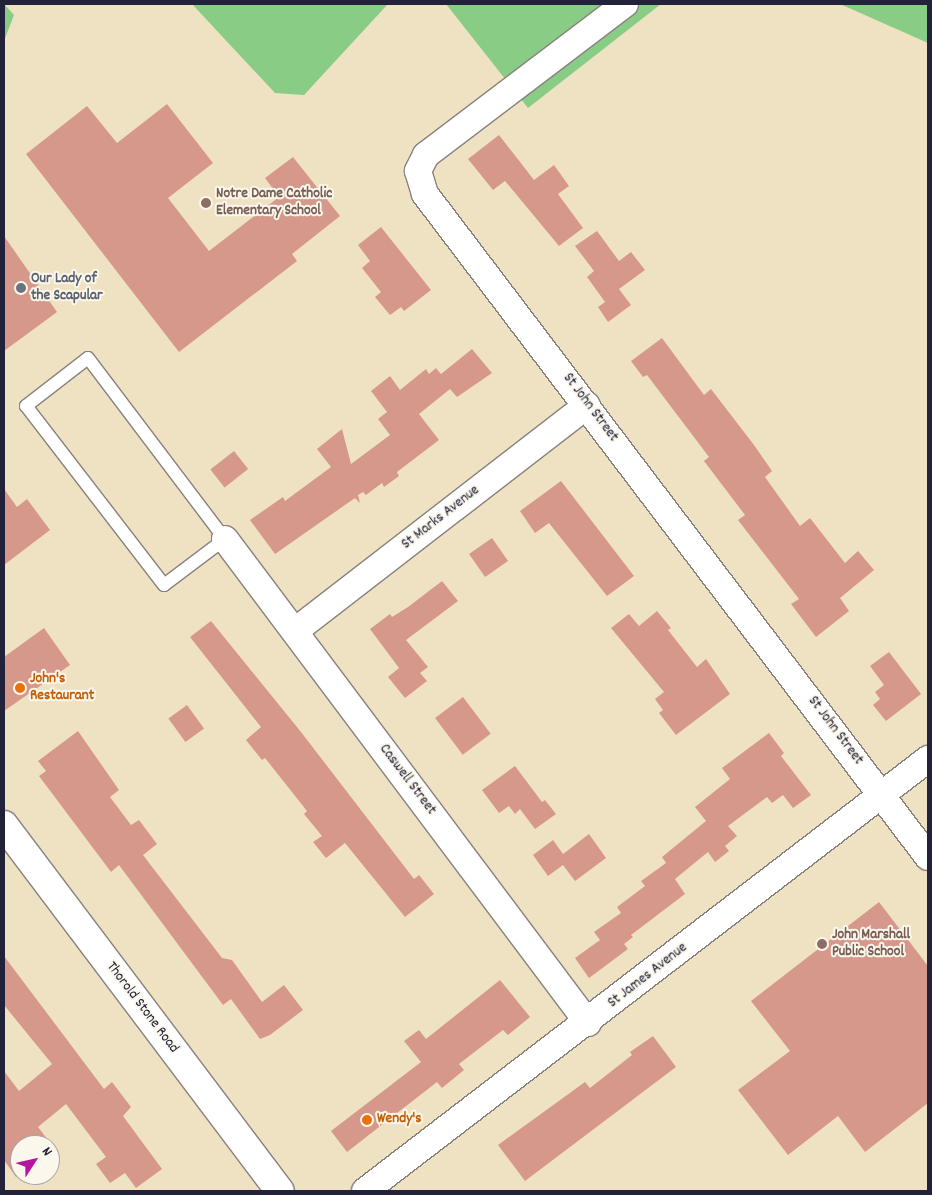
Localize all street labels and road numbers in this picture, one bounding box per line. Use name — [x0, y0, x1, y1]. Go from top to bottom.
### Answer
street label: St John Street — [558, 370, 622, 446]
street label: St Marks Avenue — [398, 482, 484, 554]
street label: St John Street — [803, 693, 867, 769]
street label: Caswell Street — [375, 741, 439, 819]
street label: St James Avenue — [605, 939, 691, 1013]
street label: Thorold Stone Road — [102, 959, 182, 1057]

